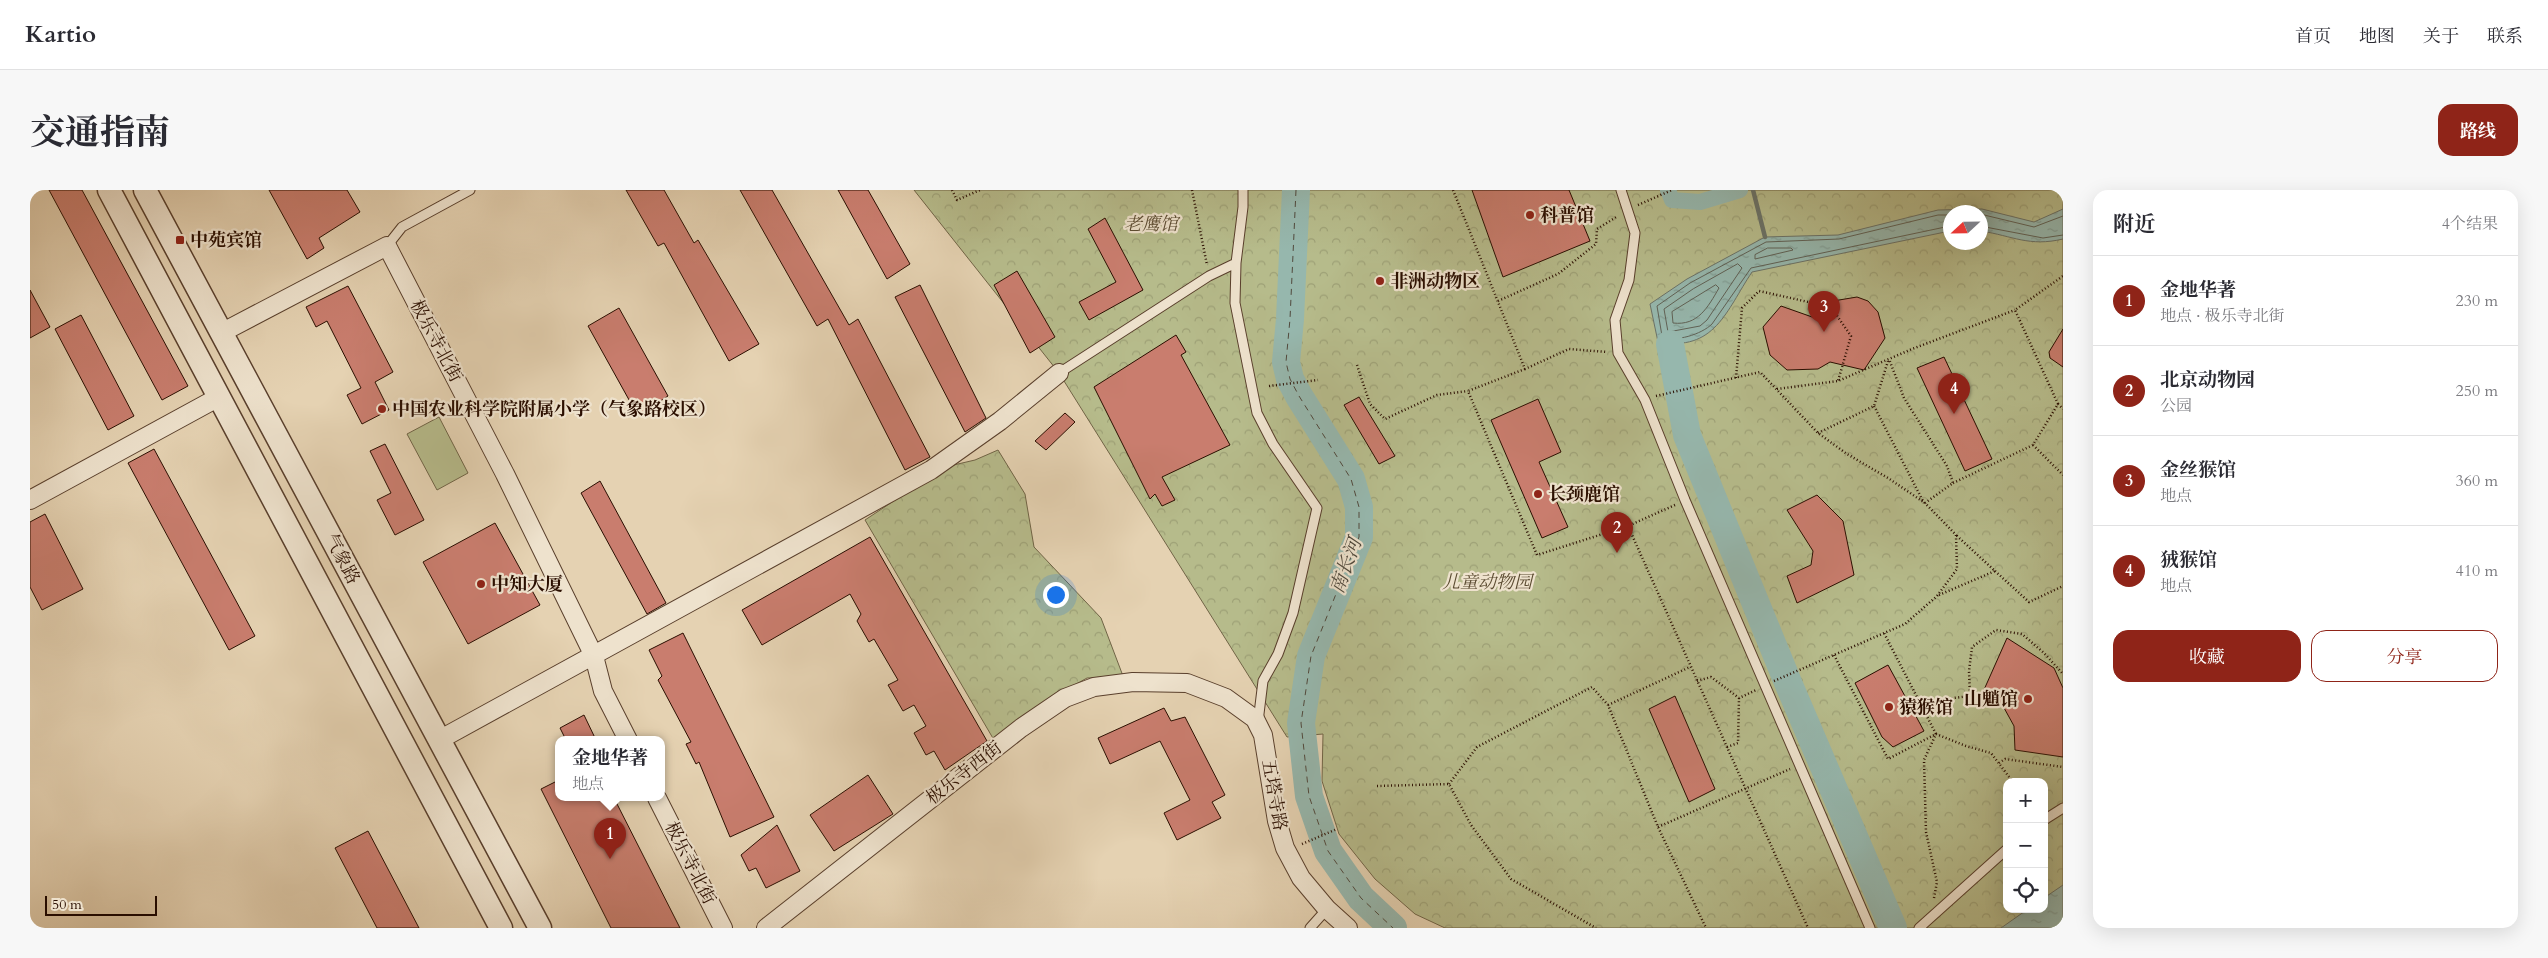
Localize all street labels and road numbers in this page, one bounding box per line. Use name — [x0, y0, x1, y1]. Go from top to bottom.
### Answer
street label: 极乐寺北街 — [404, 295, 468, 387]
street label: 气象路 — [318, 529, 366, 589]
street label: 极乐寺西街 — [921, 735, 1007, 811]
street label: 五塔寺路 — [1255, 757, 1293, 833]
street label: 极乐寺北街 — [658, 817, 722, 909]

